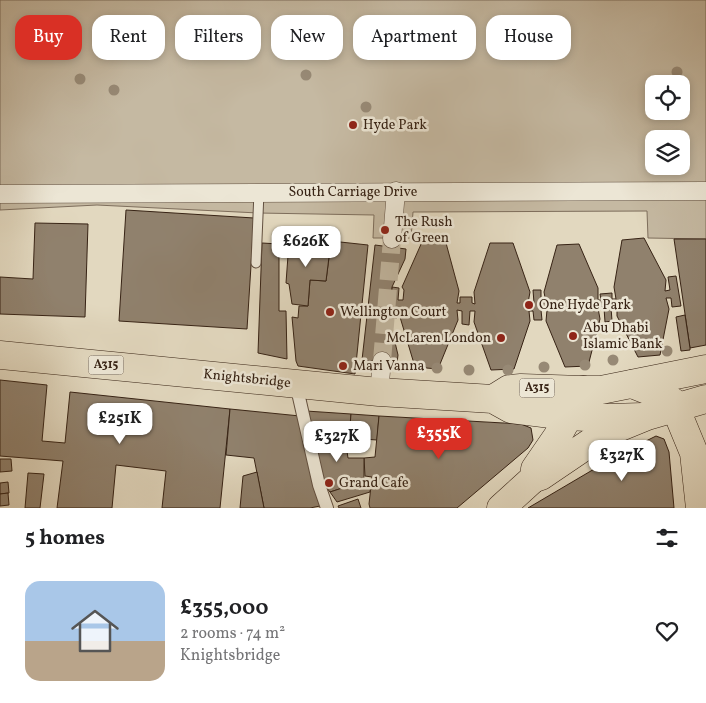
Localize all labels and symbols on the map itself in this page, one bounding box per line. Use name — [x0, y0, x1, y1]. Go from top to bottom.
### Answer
place label: Hyde Park — [363, 116, 427, 135]
marker: Hyde Park — [347, 119, 359, 131]
street label: South Carriage Drive — [289, 183, 418, 202]
place label: The Rush of Green — [395, 213, 453, 248]
marker: The Rush of Green — [379, 224, 391, 236]
pin: £626K — [271, 226, 341, 268]
place label: One Hyde Park — [539, 296, 631, 315]
marker: One Hyde Park — [523, 299, 535, 311]
place label: Wellington Court — [340, 303, 446, 322]
marker: Wellington Court — [324, 306, 336, 318]
place label: Abu Dhabi Islamic Bank — [583, 319, 663, 354]
place label: McLaren London — [386, 329, 491, 348]
marker: Abu Dhabi Islamic Bank — [567, 330, 579, 342]
marker: McLaren London — [495, 332, 507, 344]
road number: A315 — [88, 356, 124, 374]
place label: Mari Vanna — [353, 357, 424, 376]
marker: Mari Vanna — [337, 360, 349, 372]
street label: Knightsbridge — [202, 365, 292, 393]
road number: A315 — [520, 378, 554, 398]
pin: £251K — [85, 402, 155, 445]
pin: £355K — [404, 418, 474, 460]
pin: £327K — [302, 420, 372, 463]
pin: £327K — [587, 440, 657, 482]
place label: Grand Cafe — [339, 474, 409, 493]
marker: Grand Cafe — [323, 477, 335, 489]

